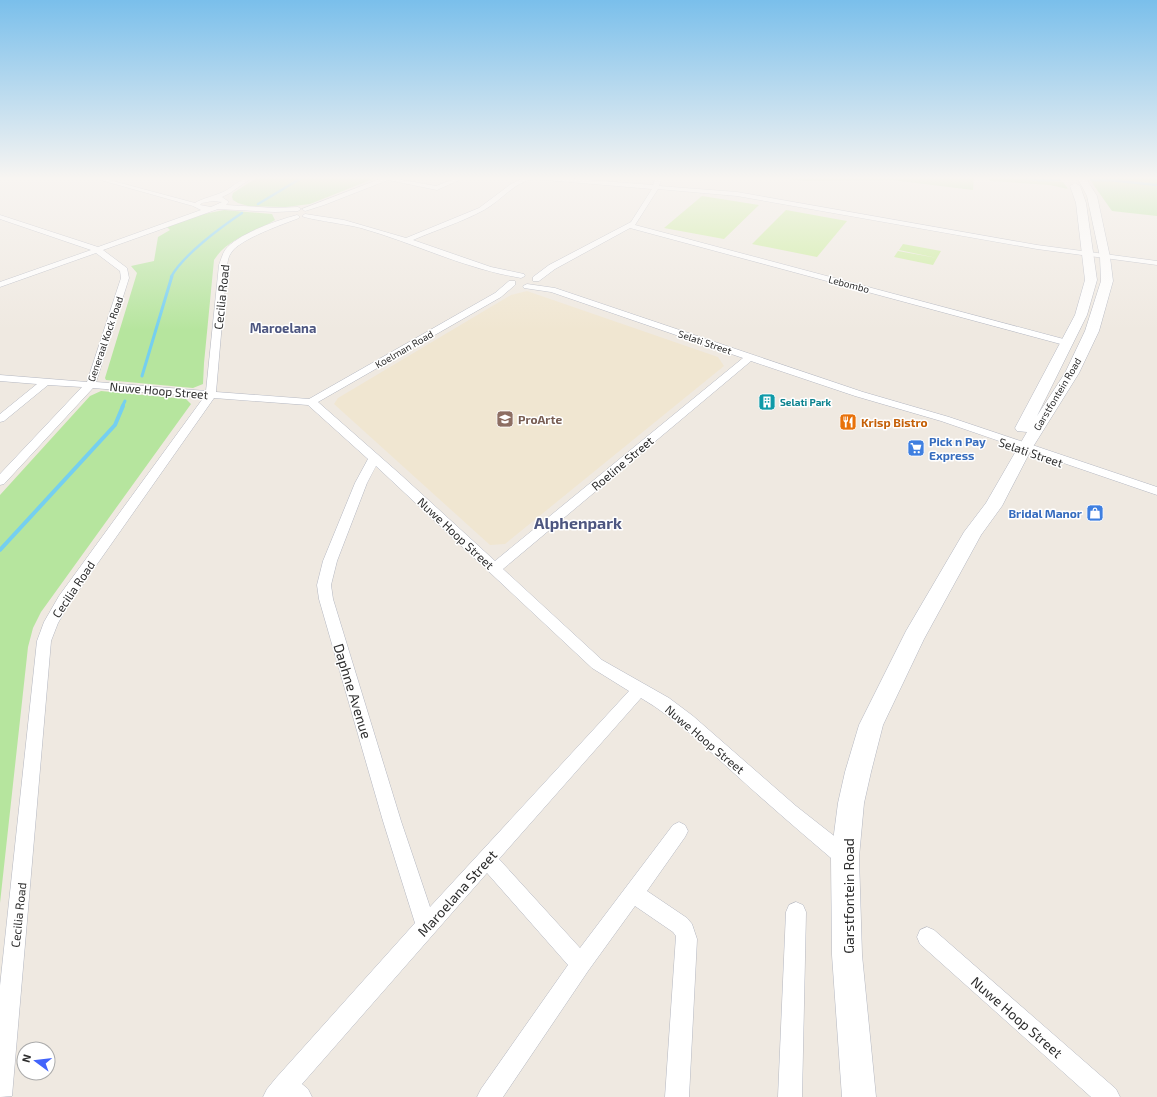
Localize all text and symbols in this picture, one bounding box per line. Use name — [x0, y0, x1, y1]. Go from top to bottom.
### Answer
street label: Cecilia Road — [211, 264, 231, 330]
street label: Lebombo — [827, 273, 871, 295]
street label: Generaal Kock Road — [85, 295, 125, 383]
district label: Maroelana — [250, 320, 316, 336]
street label: Selati Street — [677, 327, 733, 357]
street label: Koelman Road — [373, 328, 435, 370]
street label: Garstfontein Road — [1031, 355, 1083, 433]
street label: Nuwe Hoop Street — [109, 379, 209, 401]
building icon: Selati Park — [757, 392, 777, 412]
place label: Selati Park — [780, 396, 832, 408]
school or university icon: ProArte — [495, 409, 515, 429]
place label: ProArte — [518, 412, 562, 426]
restaurant icon: Krisp Bistro — [838, 412, 858, 432]
place label: Krisp Bistro — [861, 415, 928, 429]
street label: Roeline Street — [588, 433, 656, 493]
place label: Pick n Pay Express — [929, 434, 986, 462]
street label: Selati Street — [997, 434, 1065, 470]
supermarket icon: Pick n Pay Express — [906, 438, 926, 458]
street label: Nuwe Hoop Street — [415, 494, 497, 572]
shop icon: Bridal Manor — [1085, 503, 1105, 523]
place label: Bridal Manor — [1008, 506, 1082, 520]
district label: Alphenpark — [534, 513, 622, 532]
street label: Cecilia Road — [49, 558, 97, 620]
street label: Daphne Avenue — [330, 641, 376, 741]
street label: Nuwe Hoop Street — [663, 702, 748, 776]
street label: Garstfontein Road — [840, 838, 857, 954]
street label: Maroelana Street — [414, 846, 500, 940]
street label: Cecilia Road — [8, 882, 28, 948]
street label: Nuwe Hoop Street — [968, 973, 1066, 1061]
north arrow — [16, 1041, 56, 1081]
text: N — [19, 1053, 33, 1064]

